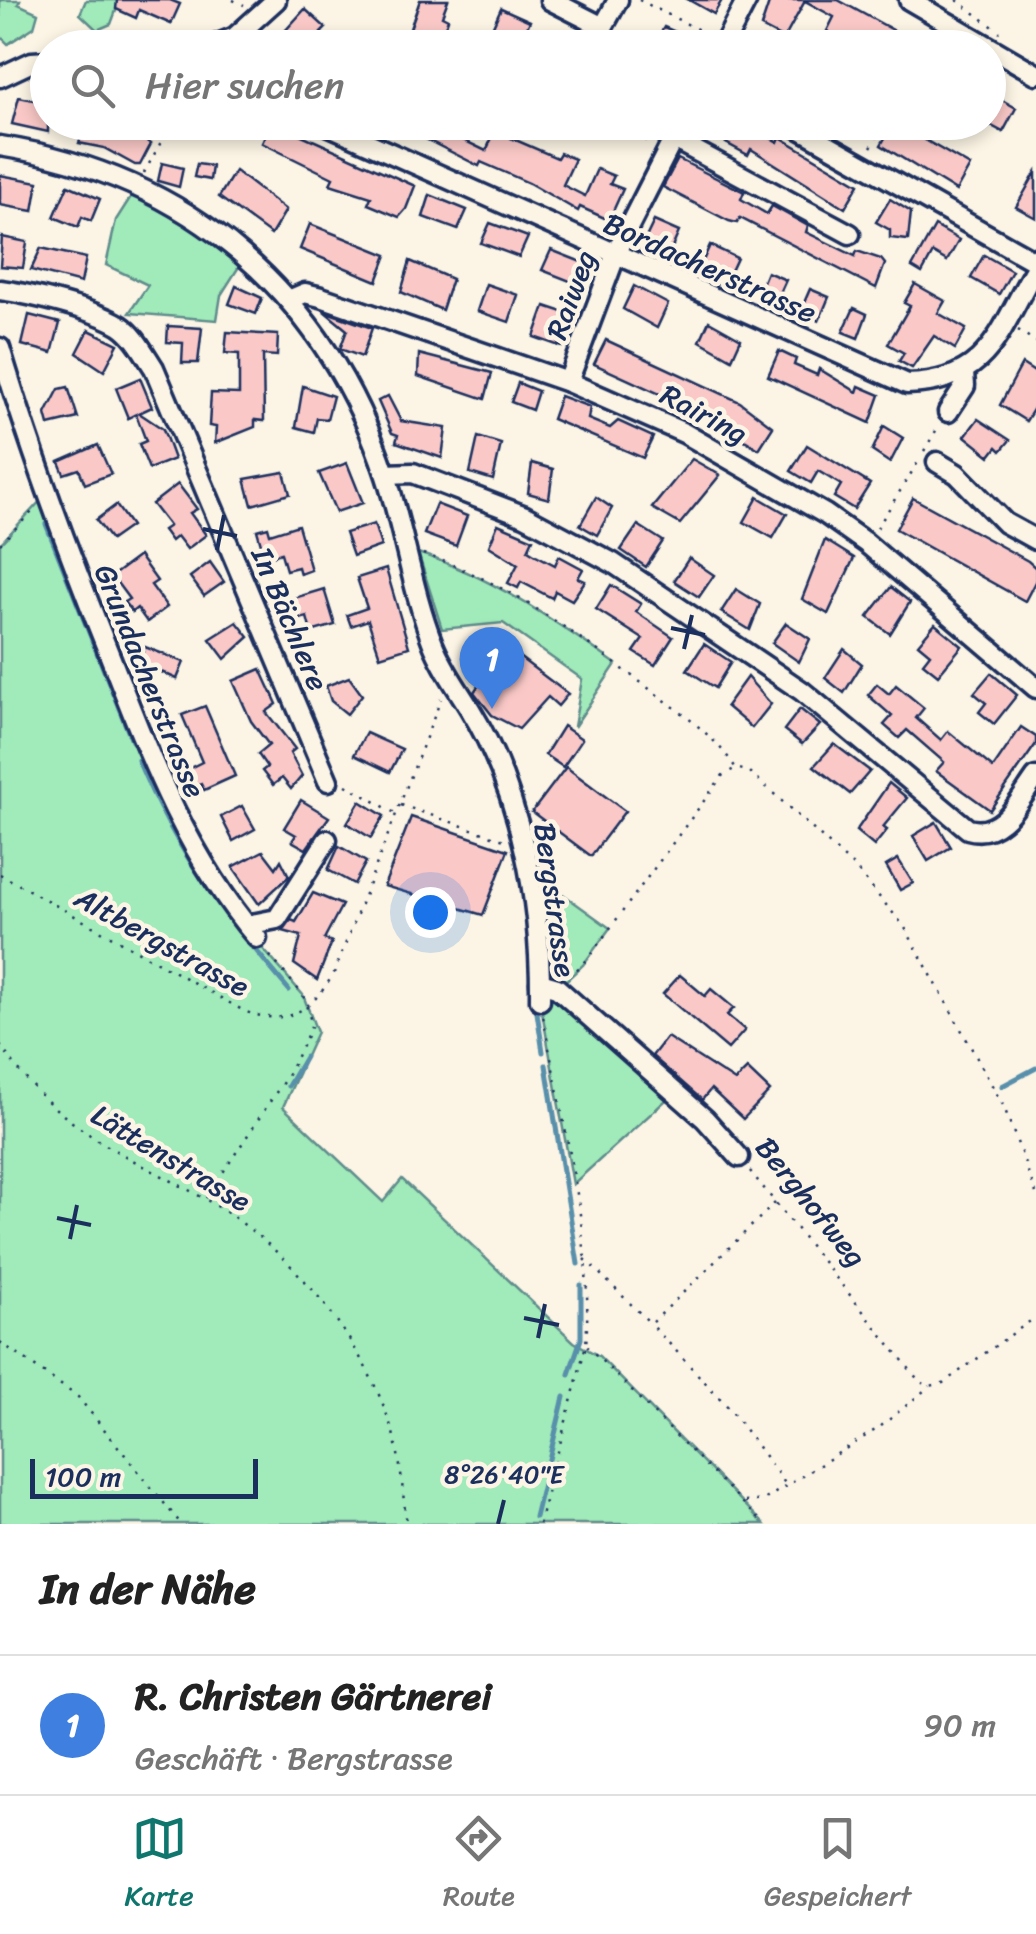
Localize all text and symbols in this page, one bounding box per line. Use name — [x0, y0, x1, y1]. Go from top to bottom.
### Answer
search box — [30, 30, 1006, 140]
text: Hier suchen — [145, 52, 344, 119]
icon: search — [65, 58, 120, 113]
street label: Bordacherstrasse — [594, 197, 826, 339]
street label: Raiweg — [530, 243, 612, 347]
street label: Rairing — [650, 368, 758, 460]
street label: In Bächlere — [235, 537, 345, 700]
street label: Grundacherstrasse — [78, 556, 222, 806]
pin: 1 — [460, 626, 524, 709]
street label: Bergstrasse — [517, 819, 593, 981]
street label: Altbergstrasse — [63, 871, 260, 1013]
your location — [405, 887, 456, 938]
street label: Lättenstrasse — [80, 1089, 262, 1227]
street label: Berghofweg — [741, 1124, 881, 1280]
text: 100 m — [45, 1452, 121, 1501]
text: 8°26'40"E — [444, 1452, 566, 1497]
scale bar — [30, 1454, 258, 1498]
text: In der Nähe — [40, 1552, 256, 1626]
text: R. Christen Gärtnerei — [135, 1663, 492, 1730]
text: 1 — [66, 1697, 79, 1754]
text: 90 m — [923, 1697, 996, 1754]
text: Geschäft · Bergstrasse — [135, 1730, 453, 1787]
tab: Karte — [125, 1811, 194, 1920]
tab: Route — [443, 1811, 515, 1920]
tab: Gespeichert — [764, 1811, 911, 1920]

